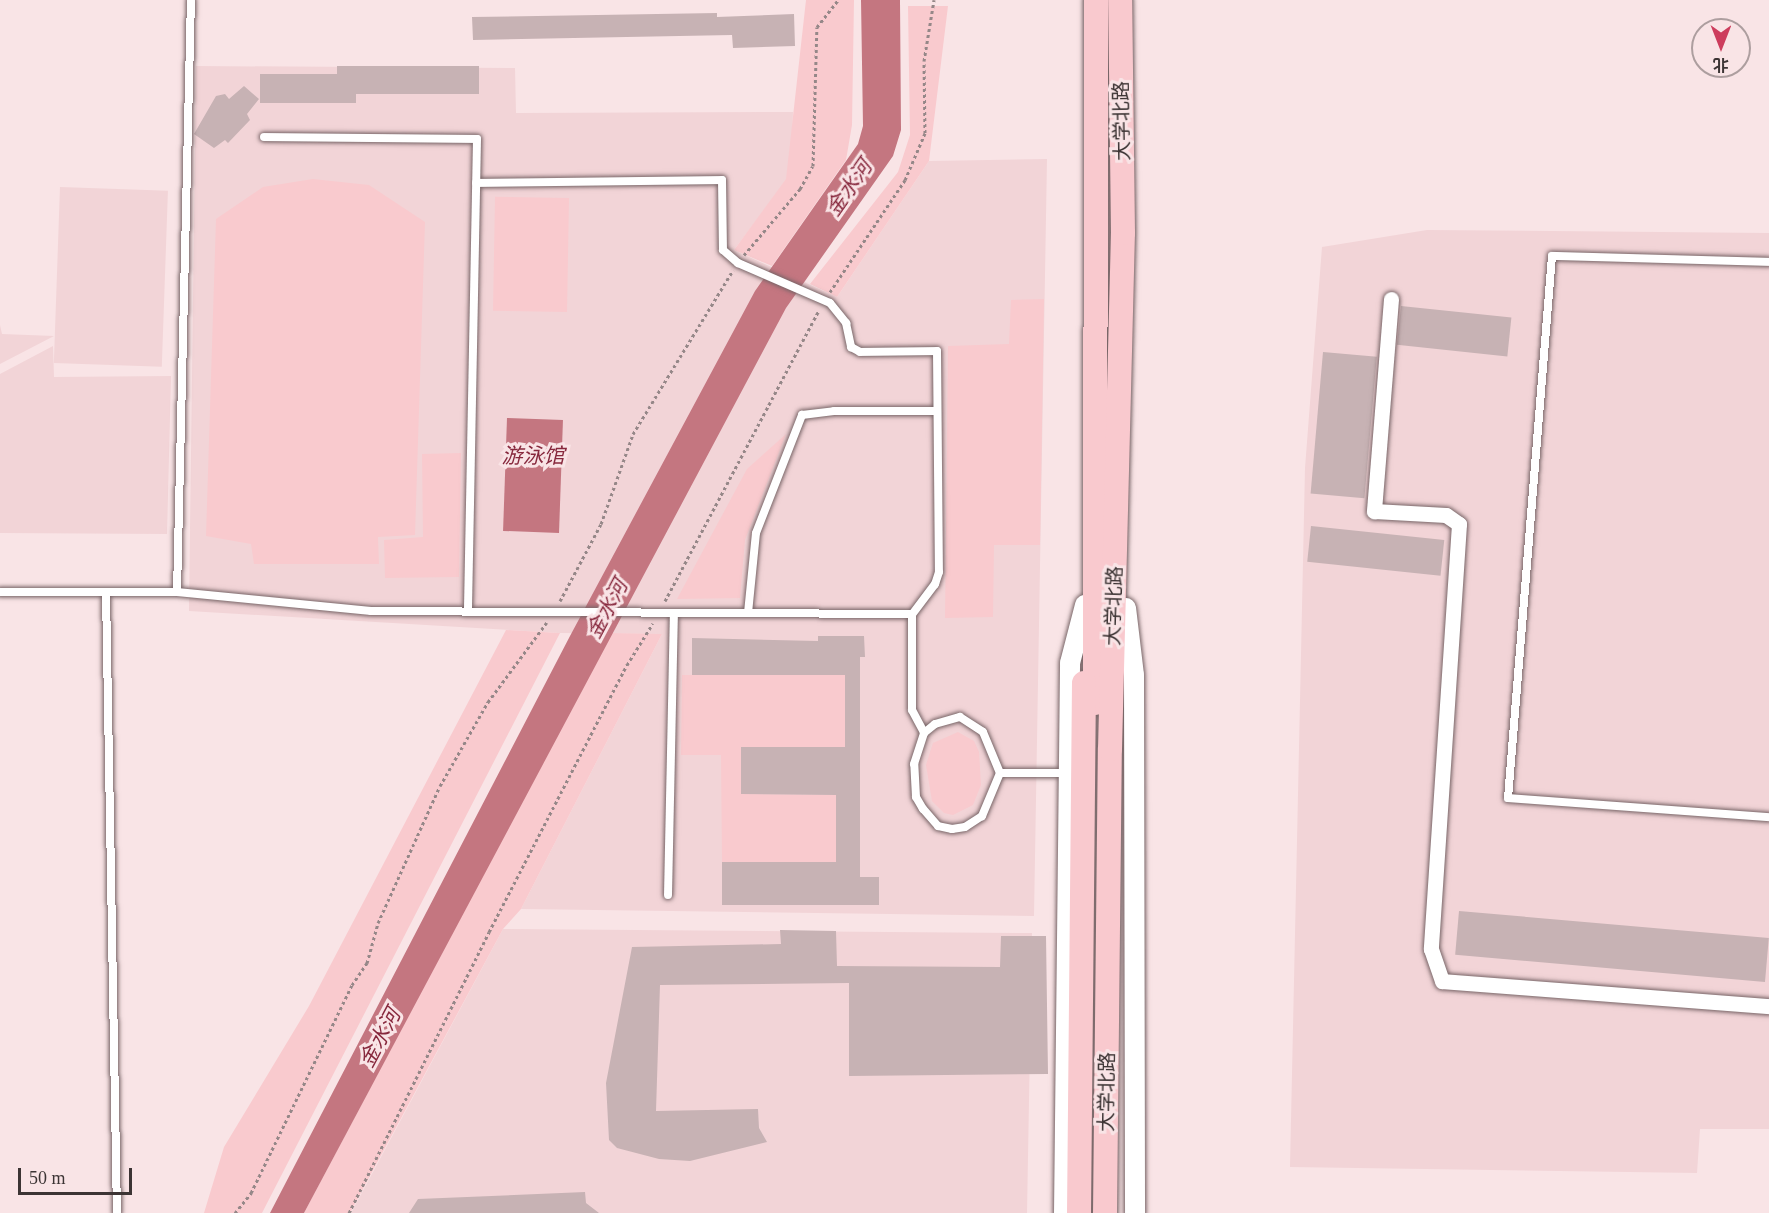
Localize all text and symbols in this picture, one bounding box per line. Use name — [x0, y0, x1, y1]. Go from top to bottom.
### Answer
north arrow — [1691, 18, 1751, 78]
text: 北 — [1713, 56, 1729, 73]
street label: 大学北路 — [1109, 81, 1135, 161]
water label: 金水河 — [821, 155, 877, 221]
water label: 游泳馆 — [502, 443, 564, 469]
street label: 大学北路 — [1101, 566, 1127, 646]
water label: 金水河 — [581, 575, 633, 643]
water label: 金水河 — [354, 1004, 406, 1072]
street label: 大学北路 — [1094, 1052, 1120, 1132]
scale bar — [21, 1156, 135, 1194]
text: 50 m — [29, 1168, 66, 1188]

